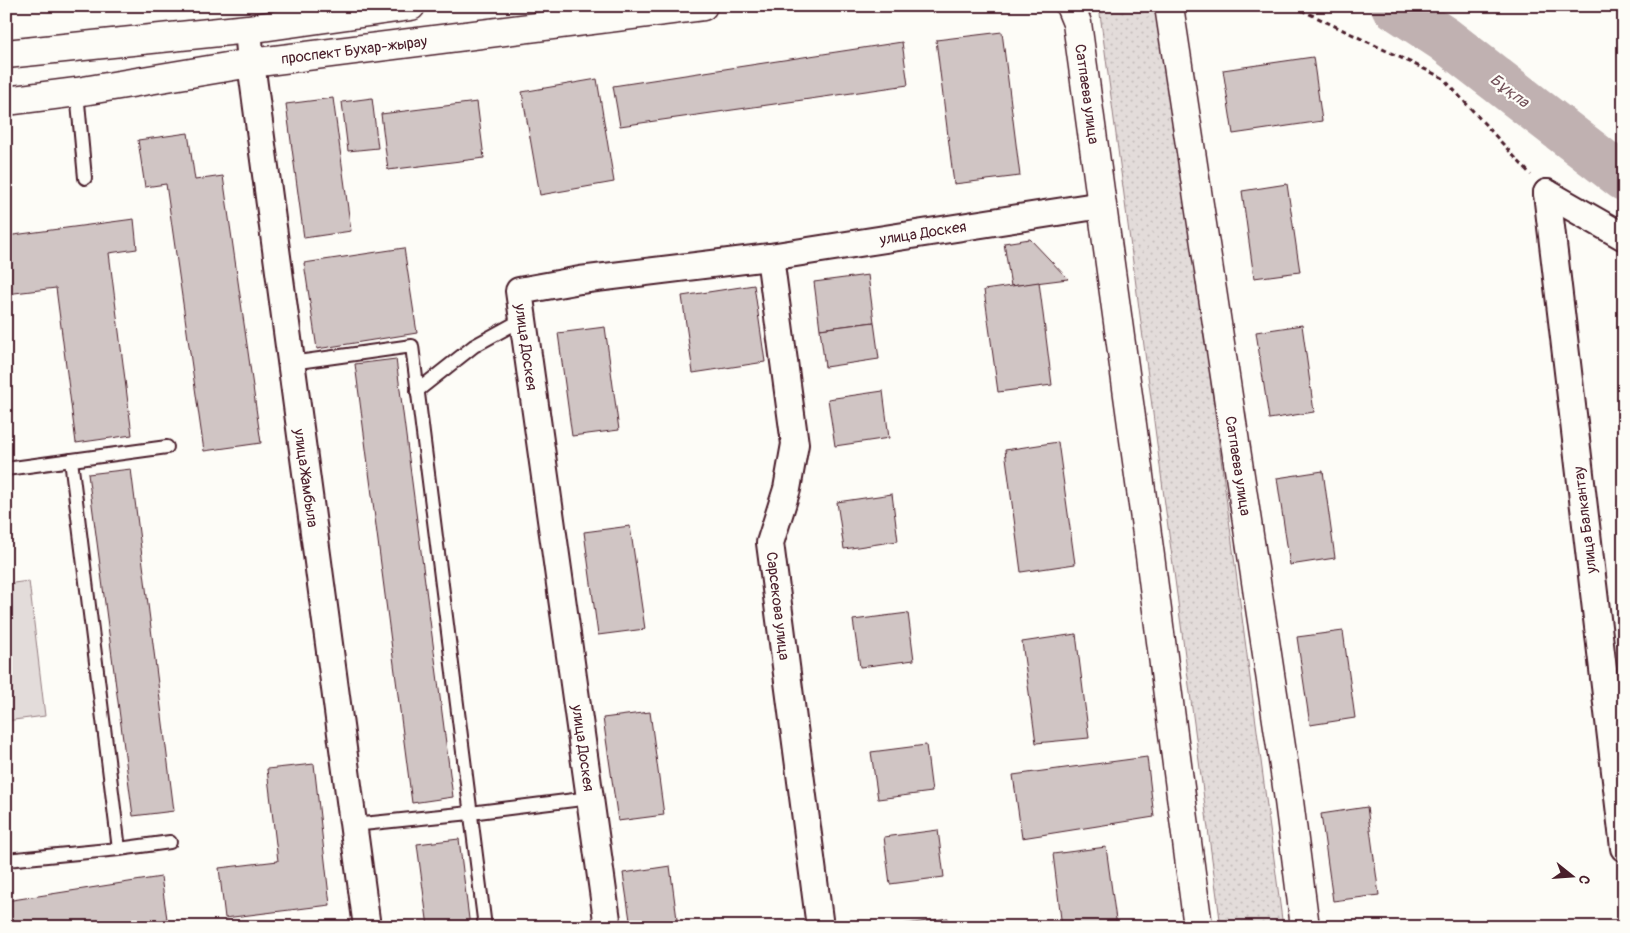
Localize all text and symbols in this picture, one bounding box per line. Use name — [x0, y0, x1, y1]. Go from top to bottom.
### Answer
street label: проспект Бухар-жырау — [280, 32, 429, 69]
street label: Сатпаева улица — [1070, 43, 1103, 145]
water label: Бұқпа — [1486, 69, 1534, 113]
street label: улица Доскея — [877, 217, 968, 250]
street label: улица Доскея — [510, 301, 541, 392]
street label: Сатпаева улица — [1220, 415, 1255, 517]
street label: улица Жамбыла — [289, 426, 322, 529]
street label: улица Балкантау — [1569, 465, 1602, 575]
street label: Сарсекова улица — [761, 551, 794, 661]
street label: улица Доскея — [567, 702, 598, 793]
north arrow — [1548, 850, 1598, 900]
text: С — [1574, 873, 1593, 887]

